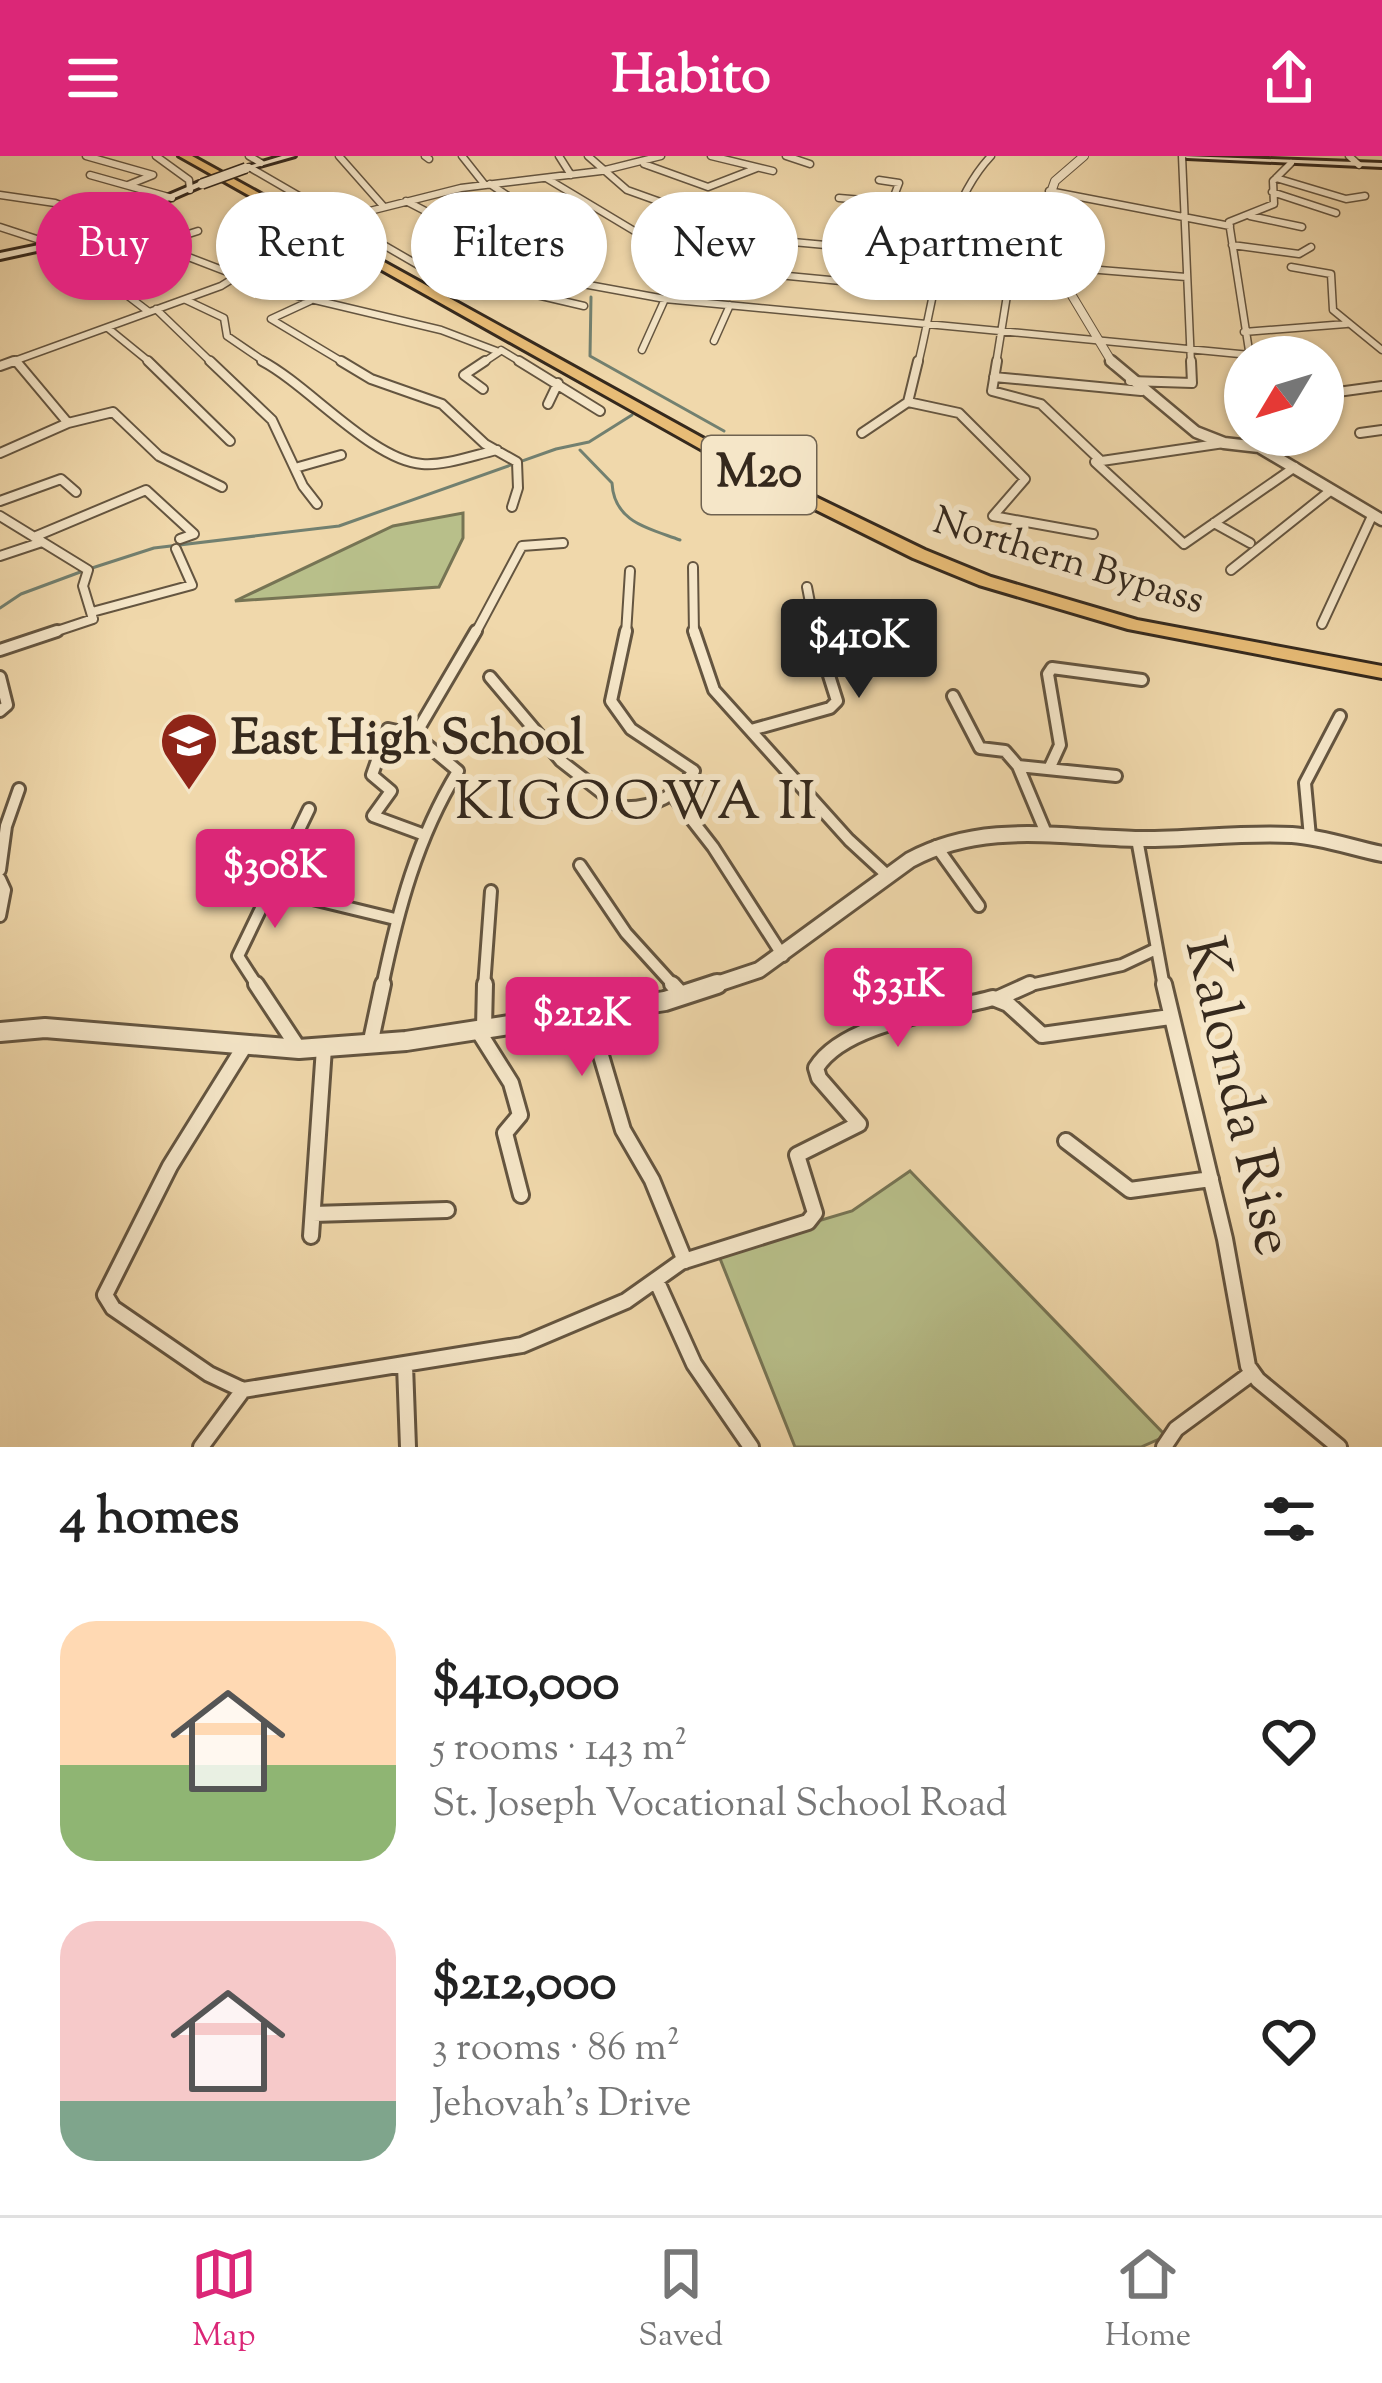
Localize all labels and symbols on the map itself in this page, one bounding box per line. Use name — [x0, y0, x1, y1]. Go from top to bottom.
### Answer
north arrow — [1224, 336, 1344, 456]
road number: M20 — [702, 436, 816, 514]
street label: Northern Bypass — [926, 495, 1210, 631]
pin: $410K — [775, 599, 943, 701]
place label: East High School — [231, 707, 585, 776]
school or university icon: East High School — [158, 710, 220, 792]
district label: KIGOOWA II — [454, 766, 820, 844]
pin: $308K — [191, 829, 359, 931]
street label: Kalonda Rise — [1160, 930, 1312, 1264]
pin: $331K — [814, 948, 982, 1050]
pin: $212K — [498, 977, 666, 1079]

